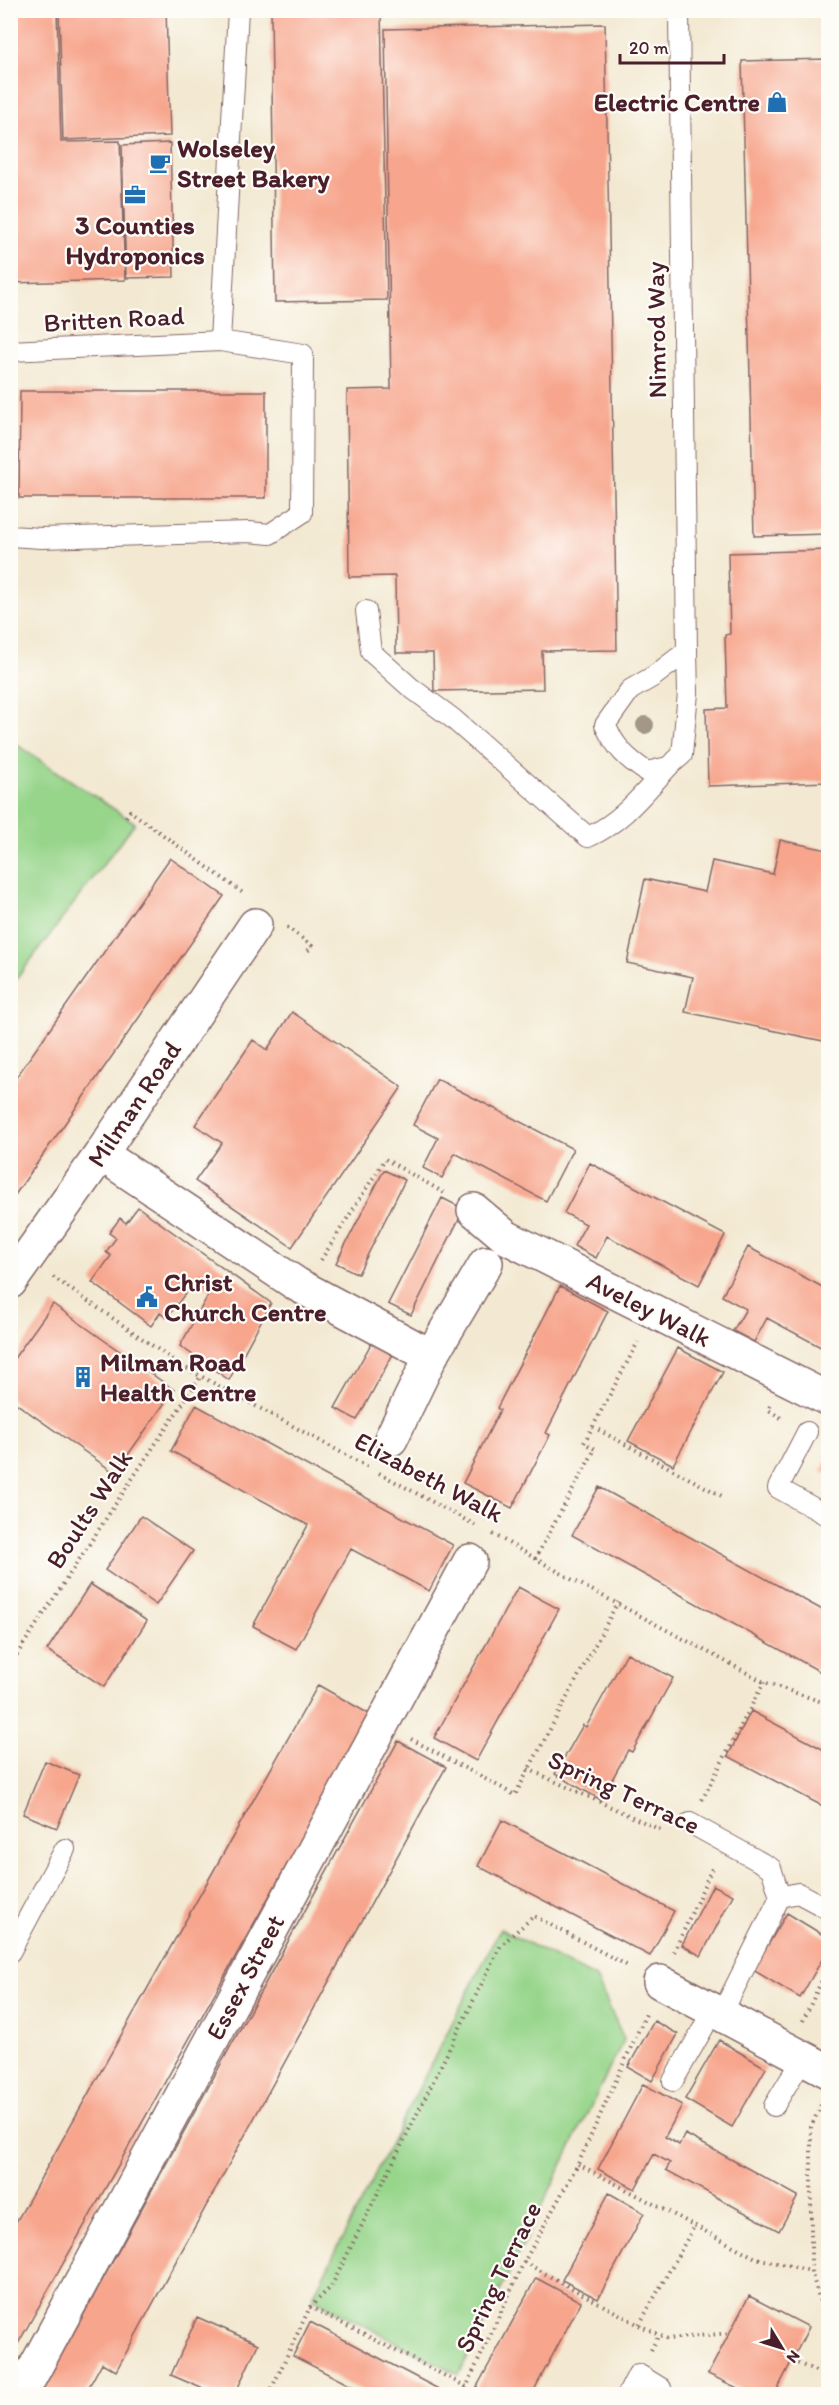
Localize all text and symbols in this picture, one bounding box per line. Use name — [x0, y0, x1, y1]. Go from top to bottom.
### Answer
scale bar — [620, 27, 724, 65]
text: 20 m — [629, 37, 669, 59]
place label: Electric Centre — [594, 86, 760, 118]
shop icon: Electric Centre — [765, 90, 789, 114]
place label: Wolseley Street Bakery — [177, 132, 330, 194]
cafe icon: Wolseley Street Bakery — [148, 151, 172, 175]
office icon: 3 Counties Hydroponics — [123, 183, 147, 207]
place label: 3 Counties Hydroponics — [66, 209, 204, 271]
street label: Nimrod Way — [639, 261, 673, 399]
street label: Britten Road — [43, 299, 185, 339]
street label: Milman Road — [80, 1034, 188, 1173]
street label: Aveley Walk — [582, 1264, 716, 1354]
place label: Christ Church Centre — [164, 1266, 326, 1328]
public building icon: Christ Church Centre — [135, 1285, 159, 1309]
place label: Milman Road Health Centre — [100, 1346, 256, 1408]
building icon: Milman Road Health Centre — [71, 1365, 95, 1389]
street label: Elizabeth Walk — [349, 1424, 509, 1530]
street label: Boults Walk — [39, 1444, 139, 1574]
street label: Spring Terrace — [543, 1743, 705, 1841]
street label: Essex Street — [199, 1909, 291, 2045]
street label: Spring Terrace — [448, 2196, 548, 2358]
north arrow — [752, 2318, 812, 2378]
text: N — [783, 2347, 804, 2367]

